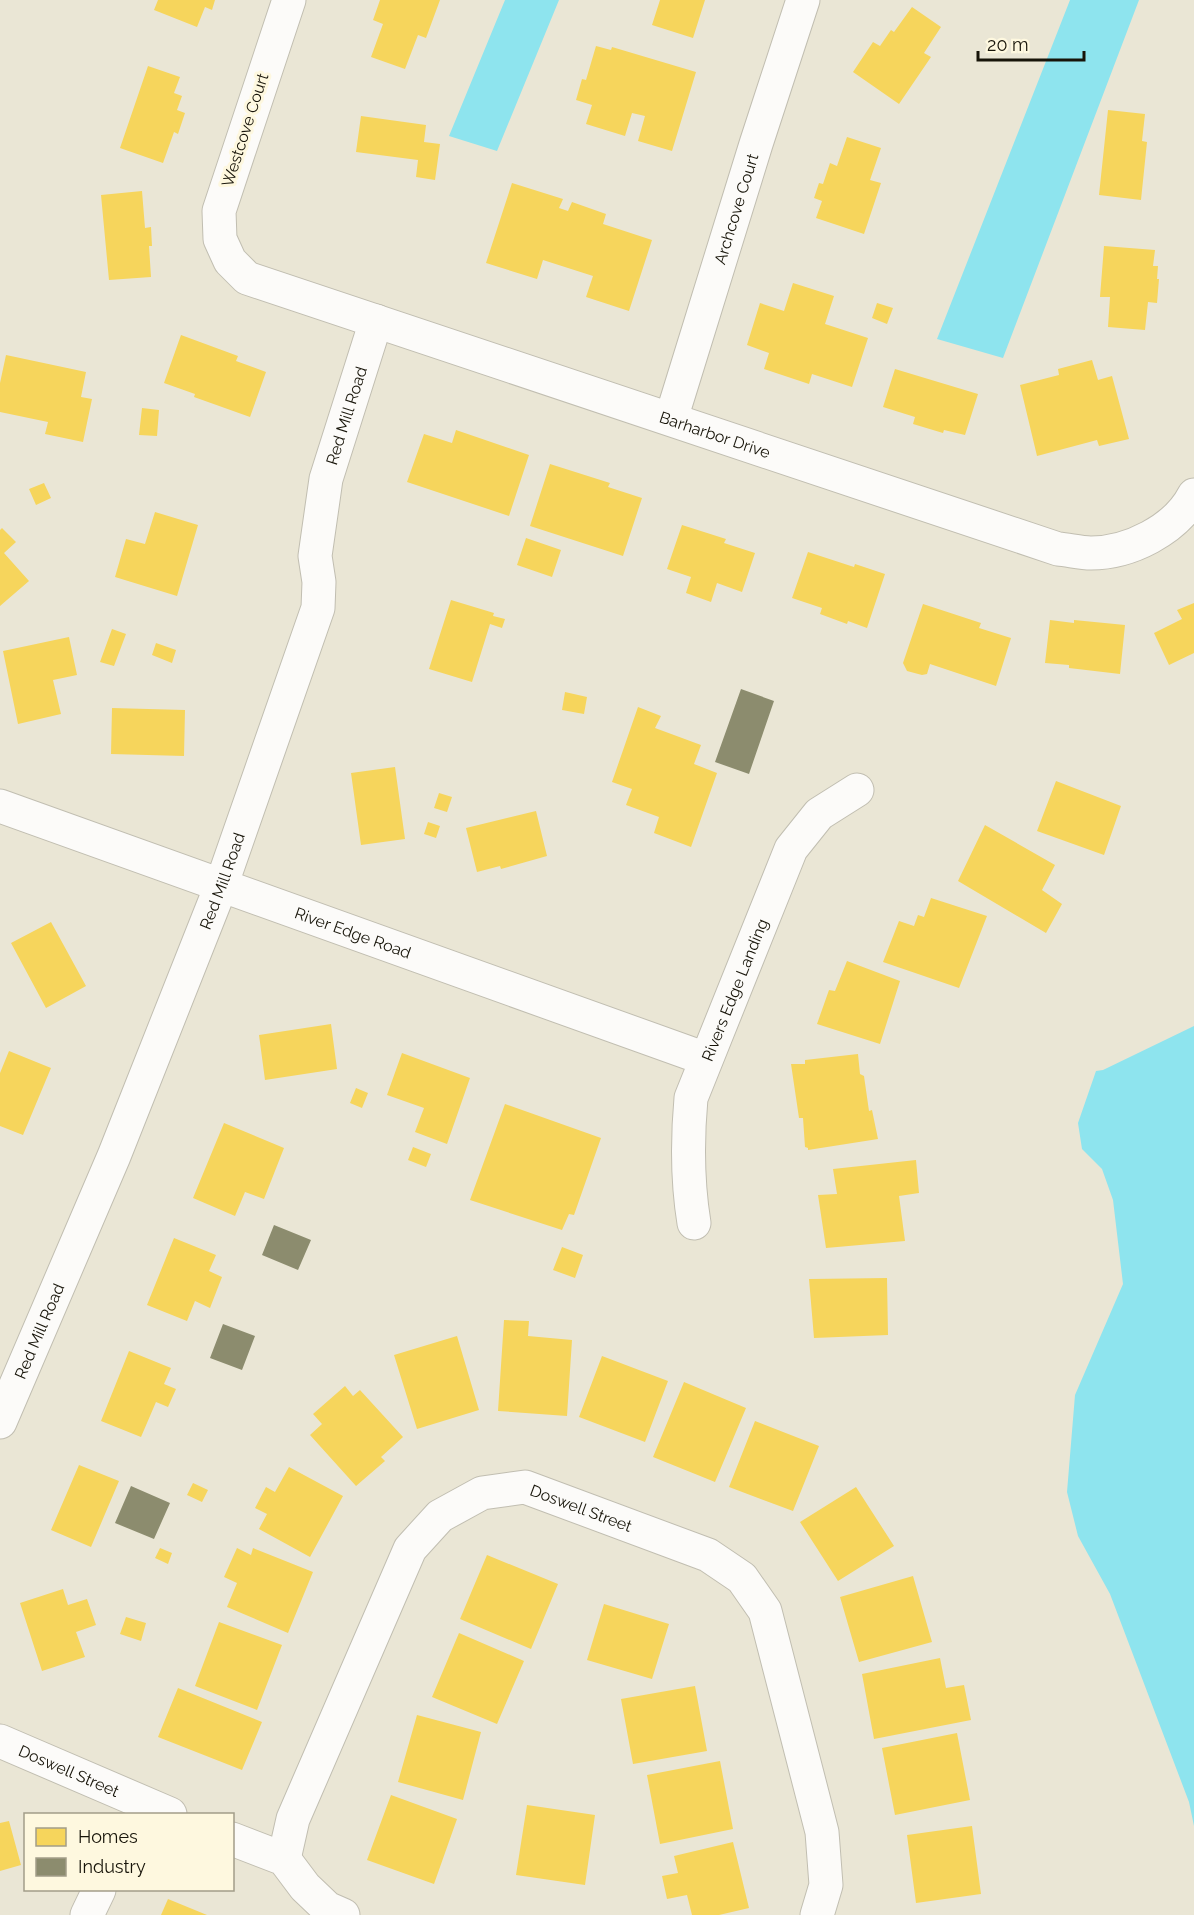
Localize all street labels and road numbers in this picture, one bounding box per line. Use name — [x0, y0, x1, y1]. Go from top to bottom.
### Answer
street label: Westcove Court — [218, 70, 273, 189]
street label: Archcove Court — [710, 150, 762, 267]
street label: Red Mill Road — [322, 364, 371, 467]
street label: Barharbor Drive — [657, 407, 773, 462]
street label: Red Mill Road — [195, 830, 248, 932]
street label: River Edge Road — [292, 903, 414, 962]
street label: Rivers Edge Landing — [697, 916, 772, 1064]
street label: Red Mill Road — [10, 1280, 68, 1382]
street label: Doswell Street — [527, 1480, 635, 1536]
street label: Doswell Street — [16, 1741, 123, 1801]

